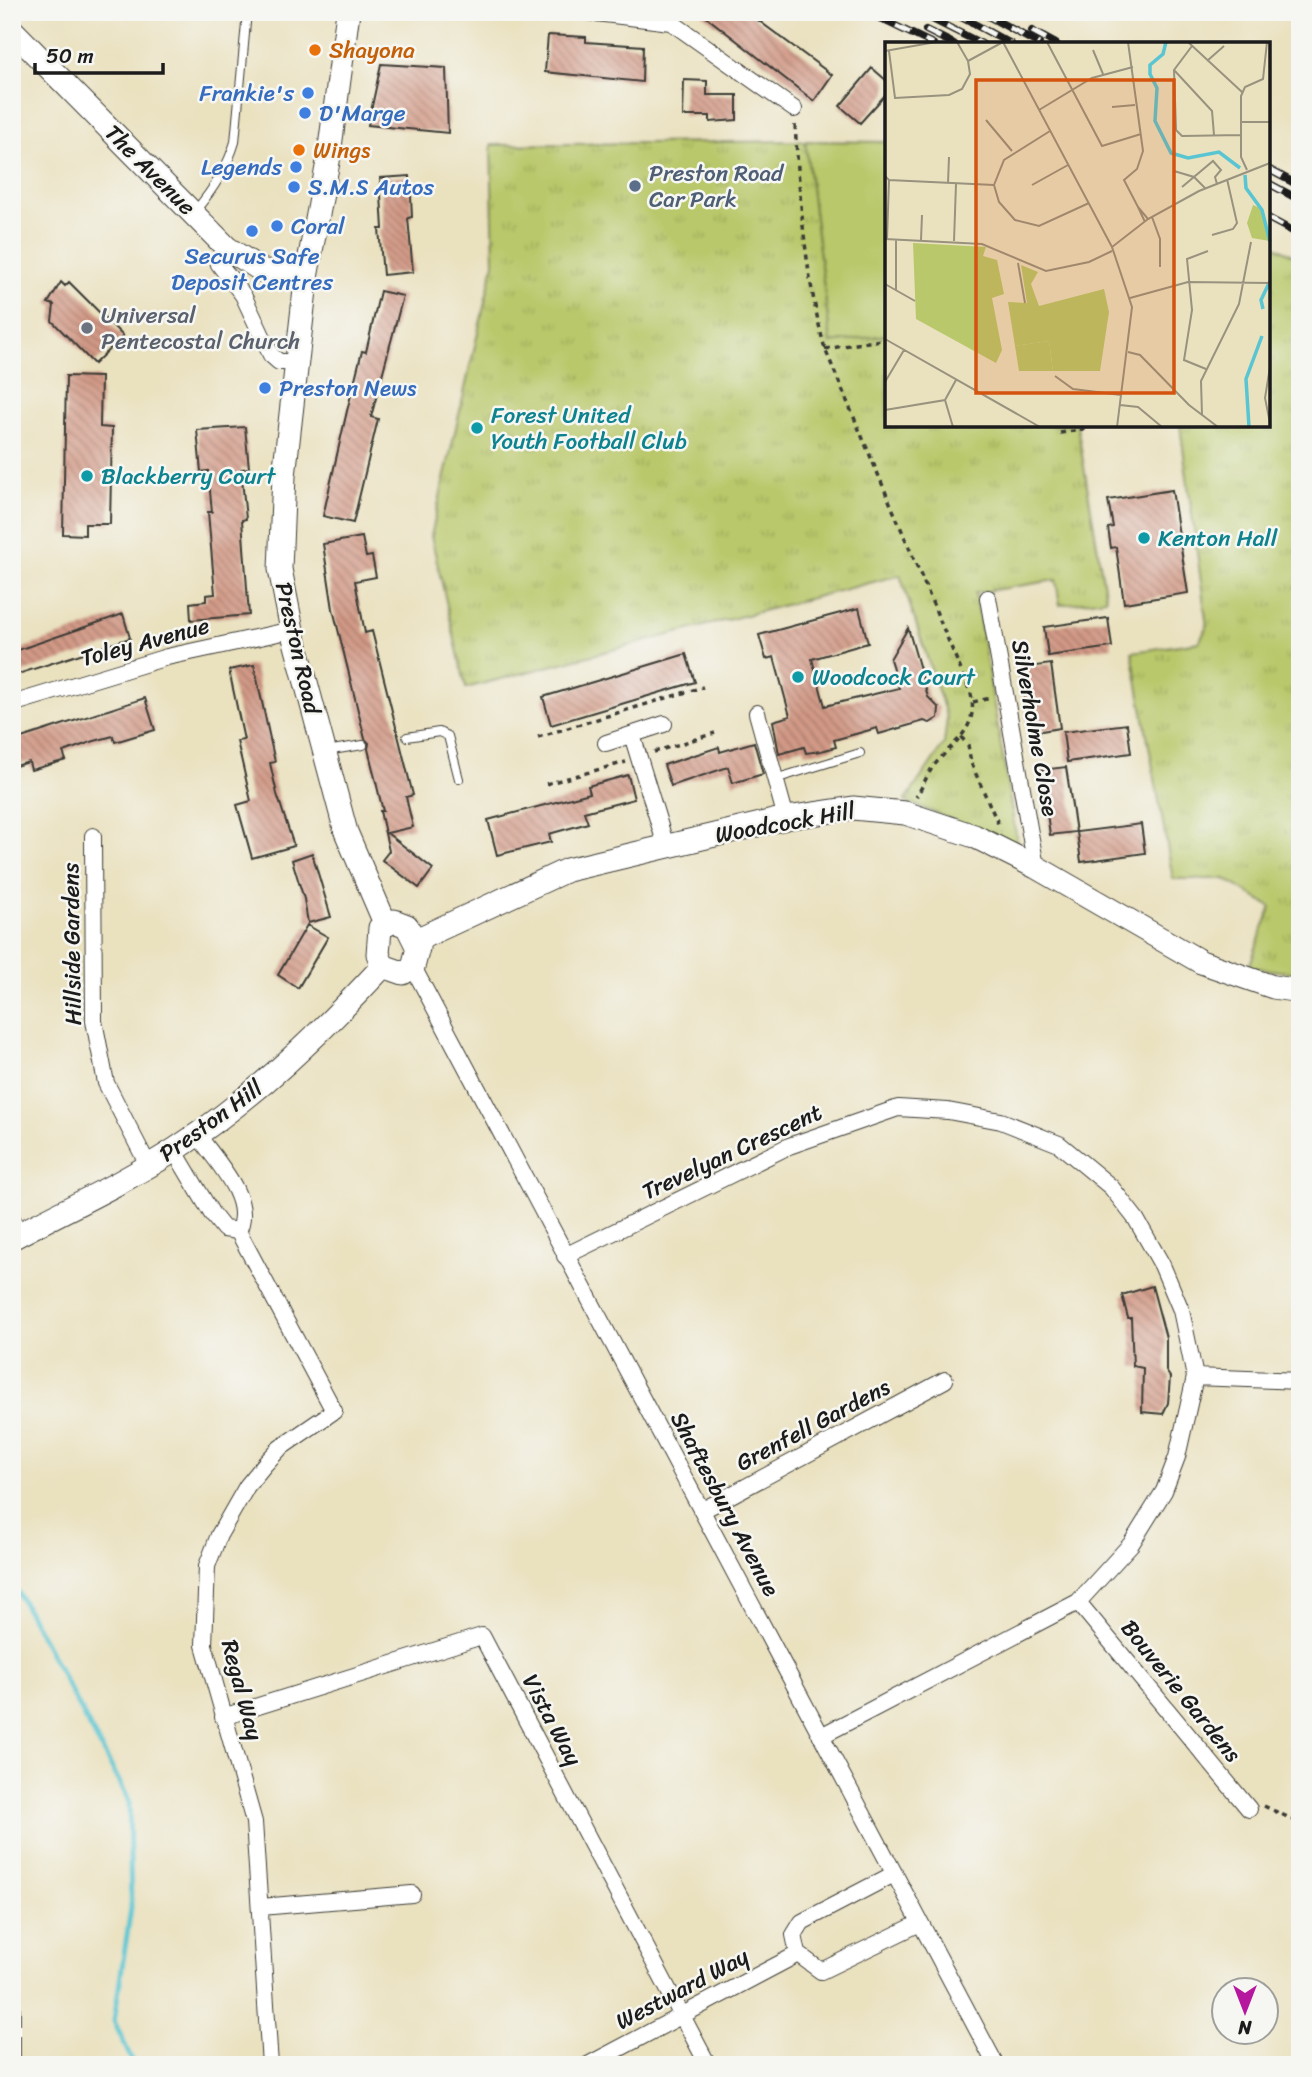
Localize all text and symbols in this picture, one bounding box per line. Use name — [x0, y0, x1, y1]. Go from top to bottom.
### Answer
place label: Shayona — [329, 30, 415, 71]
scale bar — [35, 32, 163, 76]
text: 50 m — [46, 37, 94, 75]
marker: Shayona — [307, 42, 323, 58]
inset map — [885, 42, 1270, 427]
place label: Frankie's — [199, 73, 294, 114]
marker: Frankie's — [300, 85, 316, 101]
place label: D'Marge — [319, 93, 406, 134]
marker: D'Marge — [297, 105, 313, 121]
street label: The Avenue — [94, 114, 206, 226]
place label: Wings — [313, 130, 371, 171]
marker: Wings — [291, 142, 307, 158]
place label: Legends — [201, 147, 282, 188]
place label: Preston Road Car Park — [649, 153, 785, 220]
marker: Legends — [288, 159, 304, 175]
place label: S.M.S Autos — [308, 167, 434, 208]
marker: Preston Road Car Park — [627, 178, 643, 194]
marker: S.M.S Autos — [286, 179, 302, 195]
place label: Coral — [291, 206, 345, 247]
marker: Coral — [269, 218, 285, 234]
marker: Securus Safe Deposit Centres — [244, 223, 260, 239]
place label: Securus Safe Deposit Centres — [171, 236, 333, 303]
place label: Universal Pentecostal Church — [101, 295, 300, 362]
marker: Universal Pentecostal Church — [79, 320, 95, 336]
place label: Preston News — [279, 368, 417, 409]
marker: Preston News — [257, 380, 273, 396]
place label: Forest United Youth Football Club — [491, 395, 687, 462]
marker: Forest United Youth Football Club — [469, 420, 485, 436]
place label: Blackberry Court — [101, 456, 277, 497]
marker: Blackberry Court — [79, 468, 95, 484]
place label: Kenton Hall — [1158, 518, 1278, 559]
marker: Kenton Hall — [1136, 530, 1152, 546]
street label: Preston Road — [263, 578, 333, 720]
street label: Toley Avenue — [76, 605, 214, 679]
street label: Silverholme Close — [999, 636, 1071, 820]
place label: Woodcock Court — [812, 657, 977, 698]
marker: Woodcock Court — [790, 669, 806, 685]
street label: Woodcock Hill — [712, 790, 859, 855]
street label: Hillside Gardens — [50, 862, 94, 1026]
street label: Preston Hill — [150, 1069, 272, 1173]
street label: Trevelyan Crescent — [635, 1092, 829, 1212]
street label: Grenfell Gardens — [728, 1367, 898, 1483]
street label: Shaftesbury Avenue — [659, 1404, 791, 1604]
street label: Bouverie Gardens — [1110, 1610, 1252, 1772]
street label: Regal Way — [209, 1635, 275, 1745]
street label: Vista Way — [511, 1666, 594, 1774]
street label: Westward Way — [608, 1936, 756, 2041]
north arrow — [1210, 1976, 1280, 2046]
text: N — [1238, 2011, 1253, 2044]

